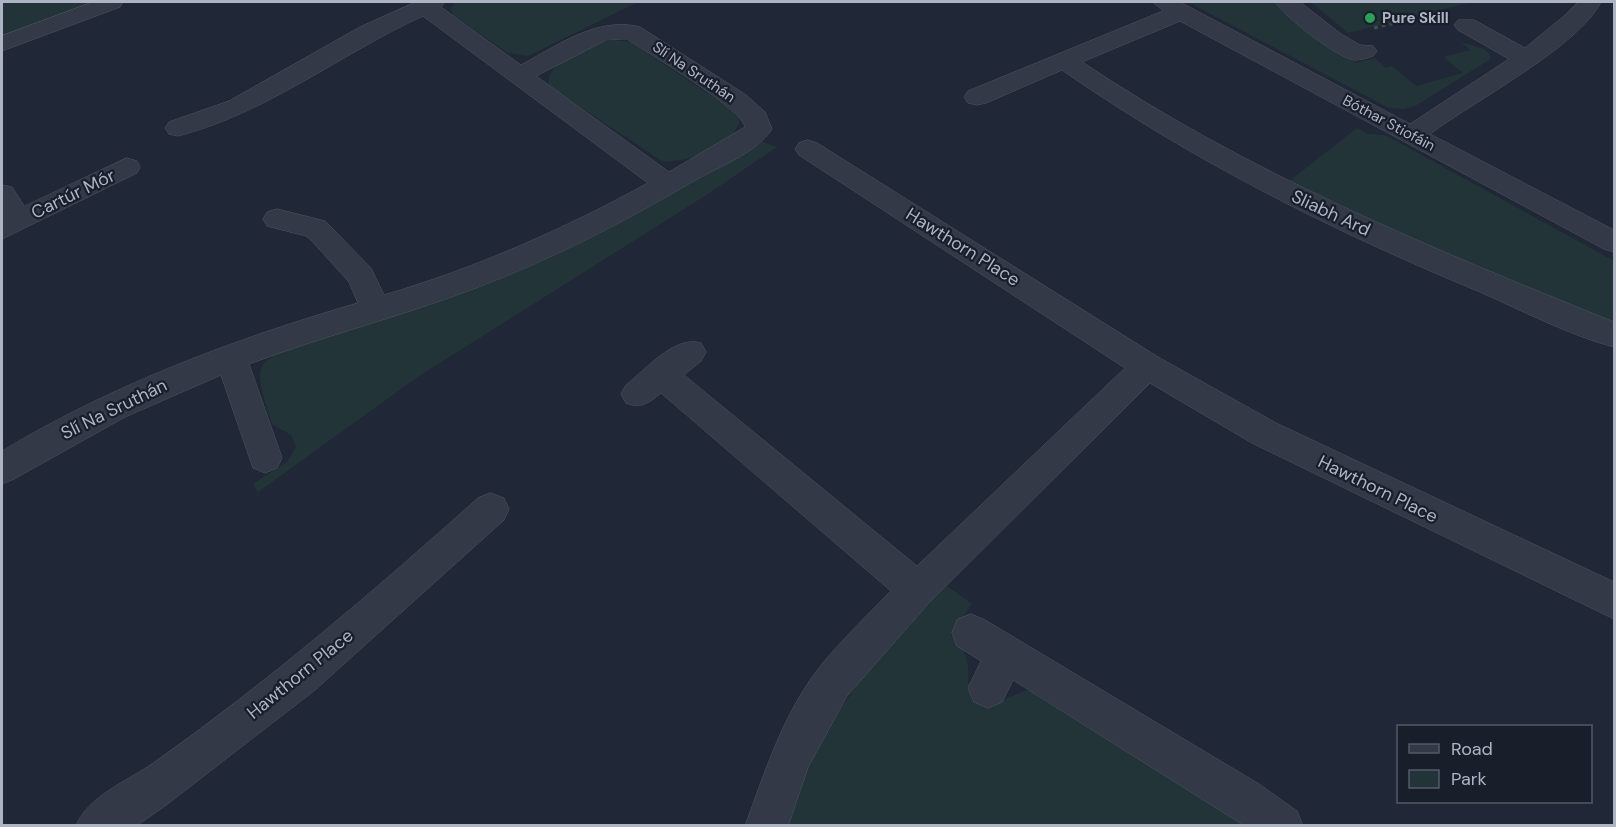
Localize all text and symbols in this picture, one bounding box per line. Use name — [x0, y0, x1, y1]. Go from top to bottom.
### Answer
place label: Pure Skill — [1382, 8, 1449, 28]
marker: Pure Skill — [1363, 11, 1377, 25]
street label: Slí Na Sruthán — [649, 37, 739, 107]
street label: Bóthar Stiofáin — [1339, 90, 1439, 156]
street label: Cartúr Mór — [27, 163, 119, 225]
street label: Sliabh Ard — [1288, 184, 1374, 242]
street label: Hawthorn Place — [901, 202, 1025, 292]
street label: Slí Na Sruthán — [57, 373, 171, 445]
street label: Hawthorn Place — [1314, 450, 1442, 528]
street label: Hawthorn Place — [242, 624, 358, 724]
legend — [1397, 725, 1592, 803]
text: Road — [1451, 737, 1493, 761]
text: Park — [1451, 767, 1487, 791]

